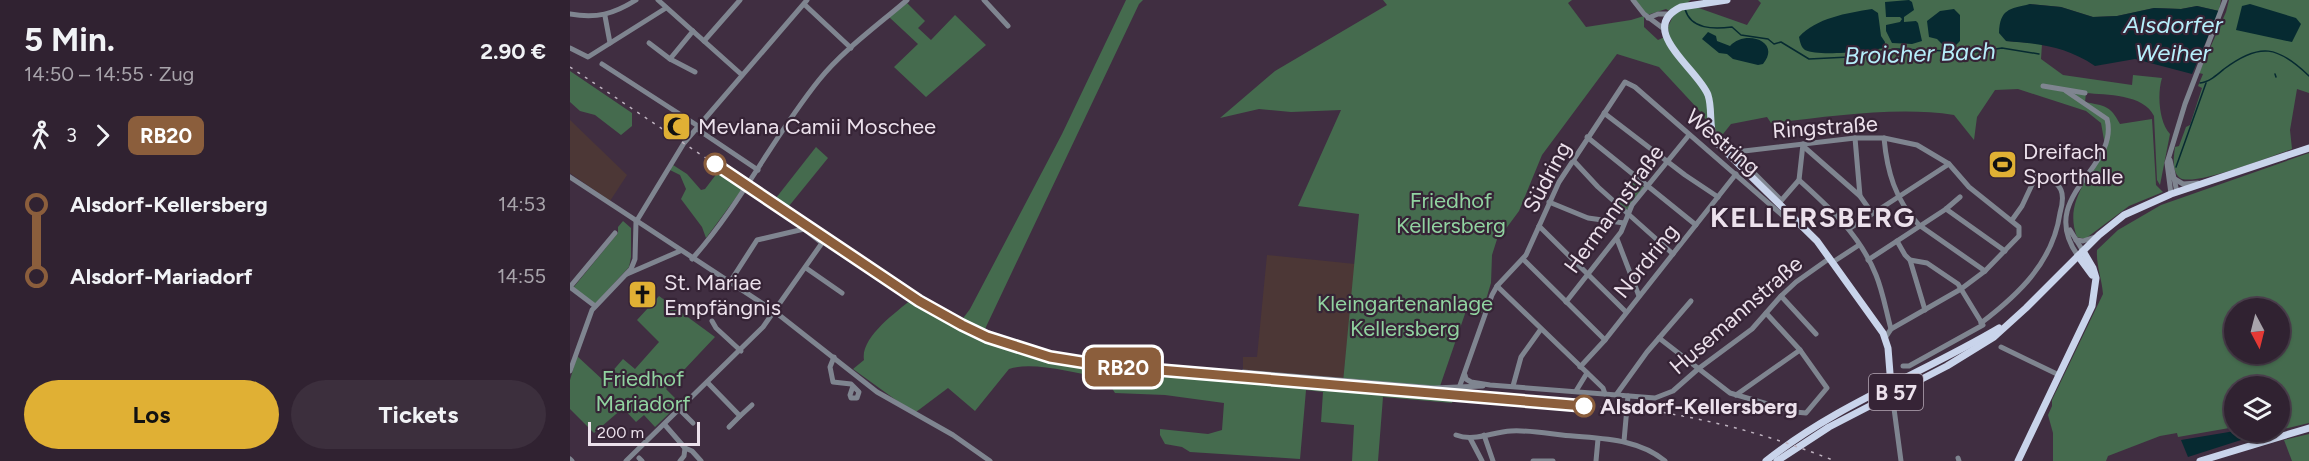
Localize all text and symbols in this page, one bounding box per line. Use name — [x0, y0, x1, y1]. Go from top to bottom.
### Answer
water label: Alsdorfer Weiher — [2122, 10, 2223, 67]
text: 5 Min. — [24, 20, 115, 59]
water label: Broicher Bach — [1844, 36, 1996, 70]
text: 2.90 € — [480, 38, 546, 65]
text: 14:50 – 14:55 · Zug — [24, 62, 194, 86]
street label: Westring — [1680, 103, 1766, 181]
mosque icon: Mevlana Camii Moschee — [661, 110, 693, 142]
street label: Ringstraße — [1771, 110, 1879, 144]
place label: Mevlana Camii Moschee — [698, 113, 936, 140]
icon: walk — [24, 119, 57, 152]
icon: forward — [86, 119, 119, 152]
text: 3 — [66, 123, 77, 147]
text: RB20 — [140, 123, 192, 148]
street label: Südring — [1517, 137, 1577, 217]
place label: Dreifach Sporthalle — [2023, 138, 2123, 190]
street label: Hermannstraße — [1558, 140, 1670, 278]
sports icon: Dreifach Sporthalle — [1986, 148, 2018, 180]
unlabelled marker — [704, 153, 726, 175]
park label: Friedhof Kellersberg — [1396, 187, 1506, 239]
text: Alsdorf-Kellersberg — [70, 191, 268, 218]
text: 14:53 — [498, 192, 546, 216]
district label: KELLERSBERG — [1710, 200, 1916, 234]
street label: Nordring — [1608, 218, 1684, 304]
street label: Husemannstraße — [1664, 250, 1808, 380]
text: Alsdorf-Mariadorf — [70, 263, 252, 290]
text: 14:55 — [497, 264, 546, 288]
place label: St. Mariae Empfängnis — [664, 269, 781, 321]
church icon: St. Mariae Empfängnis — [627, 279, 659, 311]
park label: Kleingartenanlage Kellersberg — [1317, 290, 1493, 342]
north arrow — [2224, 298, 2290, 364]
map controls — [2224, 298, 2290, 442]
line badge: RB20 — [1081, 348, 1165, 386]
text: RB20 — [1097, 355, 1149, 380]
park label: Friedhof Mariadorf — [596, 365, 691, 417]
road number: B 57 — [1869, 374, 1923, 410]
button: layers — [2224, 376, 2290, 442]
button: Los — [24, 380, 279, 449]
button: Tickets — [291, 380, 546, 449]
place label: Alsdorf-Kellersberg — [1600, 393, 1798, 420]
marker: Alsdorf-Kellersberg — [1573, 395, 1595, 417]
scale bar — [588, 419, 700, 446]
text: 200 m — [597, 423, 644, 442]

